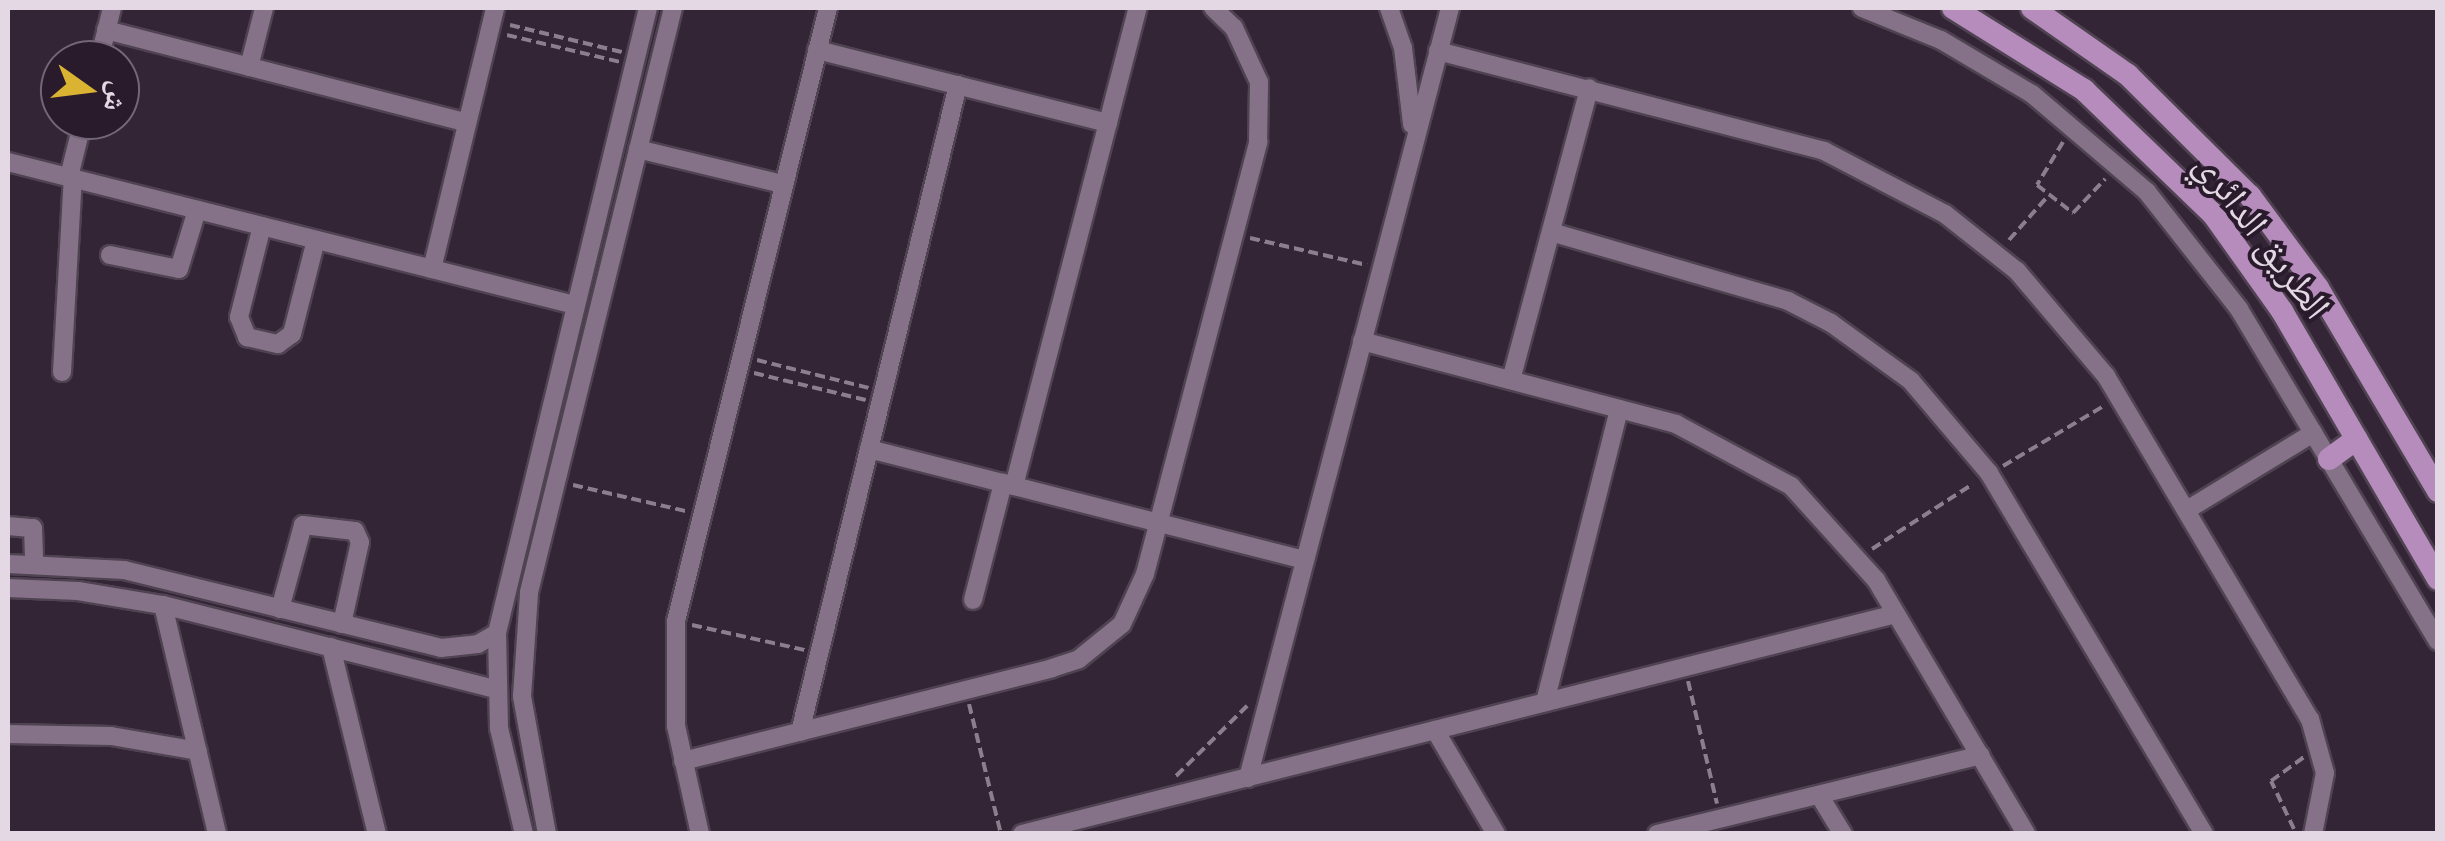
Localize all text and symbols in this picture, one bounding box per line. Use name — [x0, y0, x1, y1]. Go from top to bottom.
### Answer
north arrow — [40, 40, 140, 140]
text: ش — [97, 78, 138, 116]
street label: الطريق الدائري — [2185, 143, 2341, 327]

